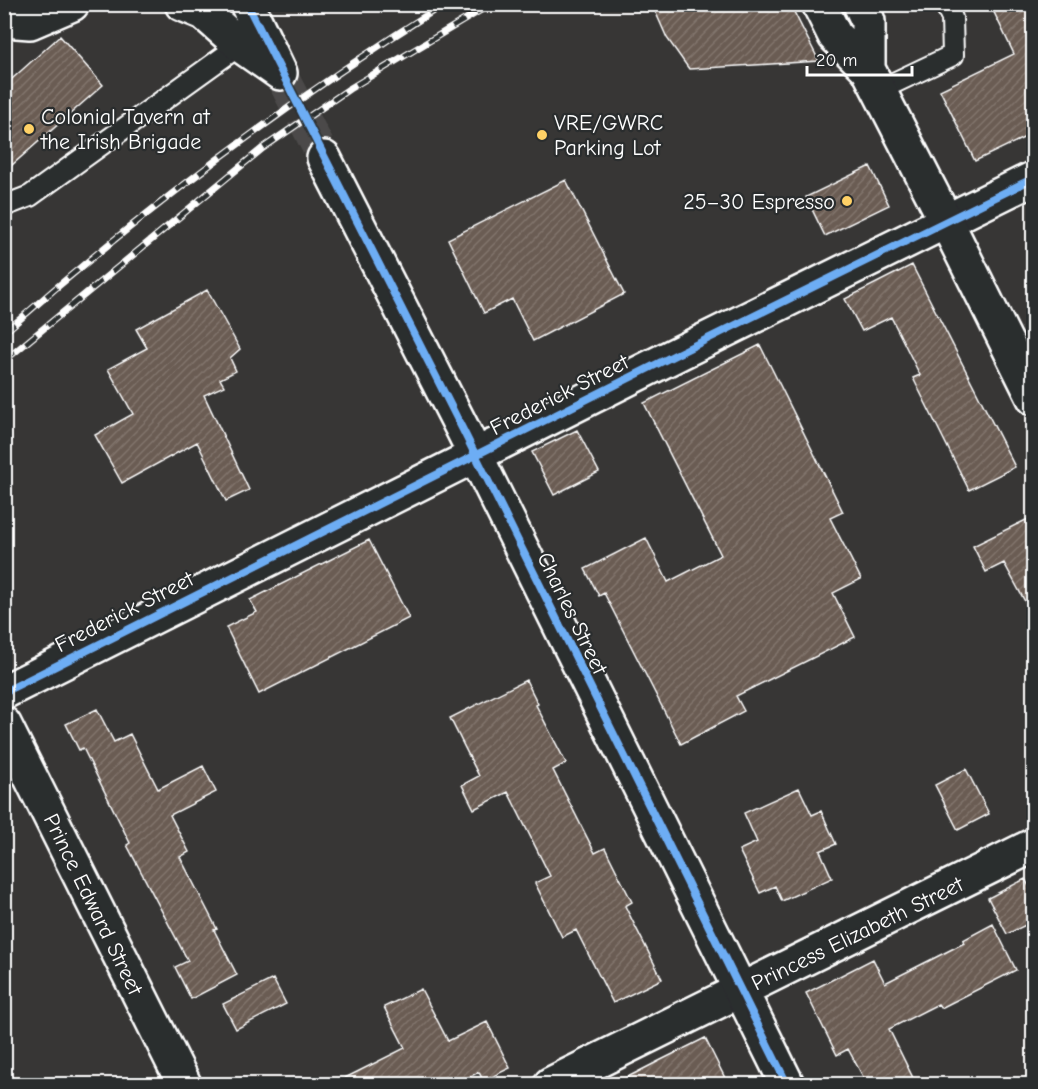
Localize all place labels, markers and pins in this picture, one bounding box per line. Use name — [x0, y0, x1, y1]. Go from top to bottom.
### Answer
place label: Colonial Tavern at the Irish Brigade — [40, 104, 210, 155]
place label: VRE/GWRC Parking Lot — [554, 110, 663, 161]
marker: Colonial Tavern at the Irish Brigade — [22, 122, 36, 136]
marker: VRE/GWRC Parking Lot — [535, 128, 549, 142]
place label: 25–30 Espresso — [683, 189, 835, 215]
marker: 25–30 Espresso — [840, 194, 854, 208]

